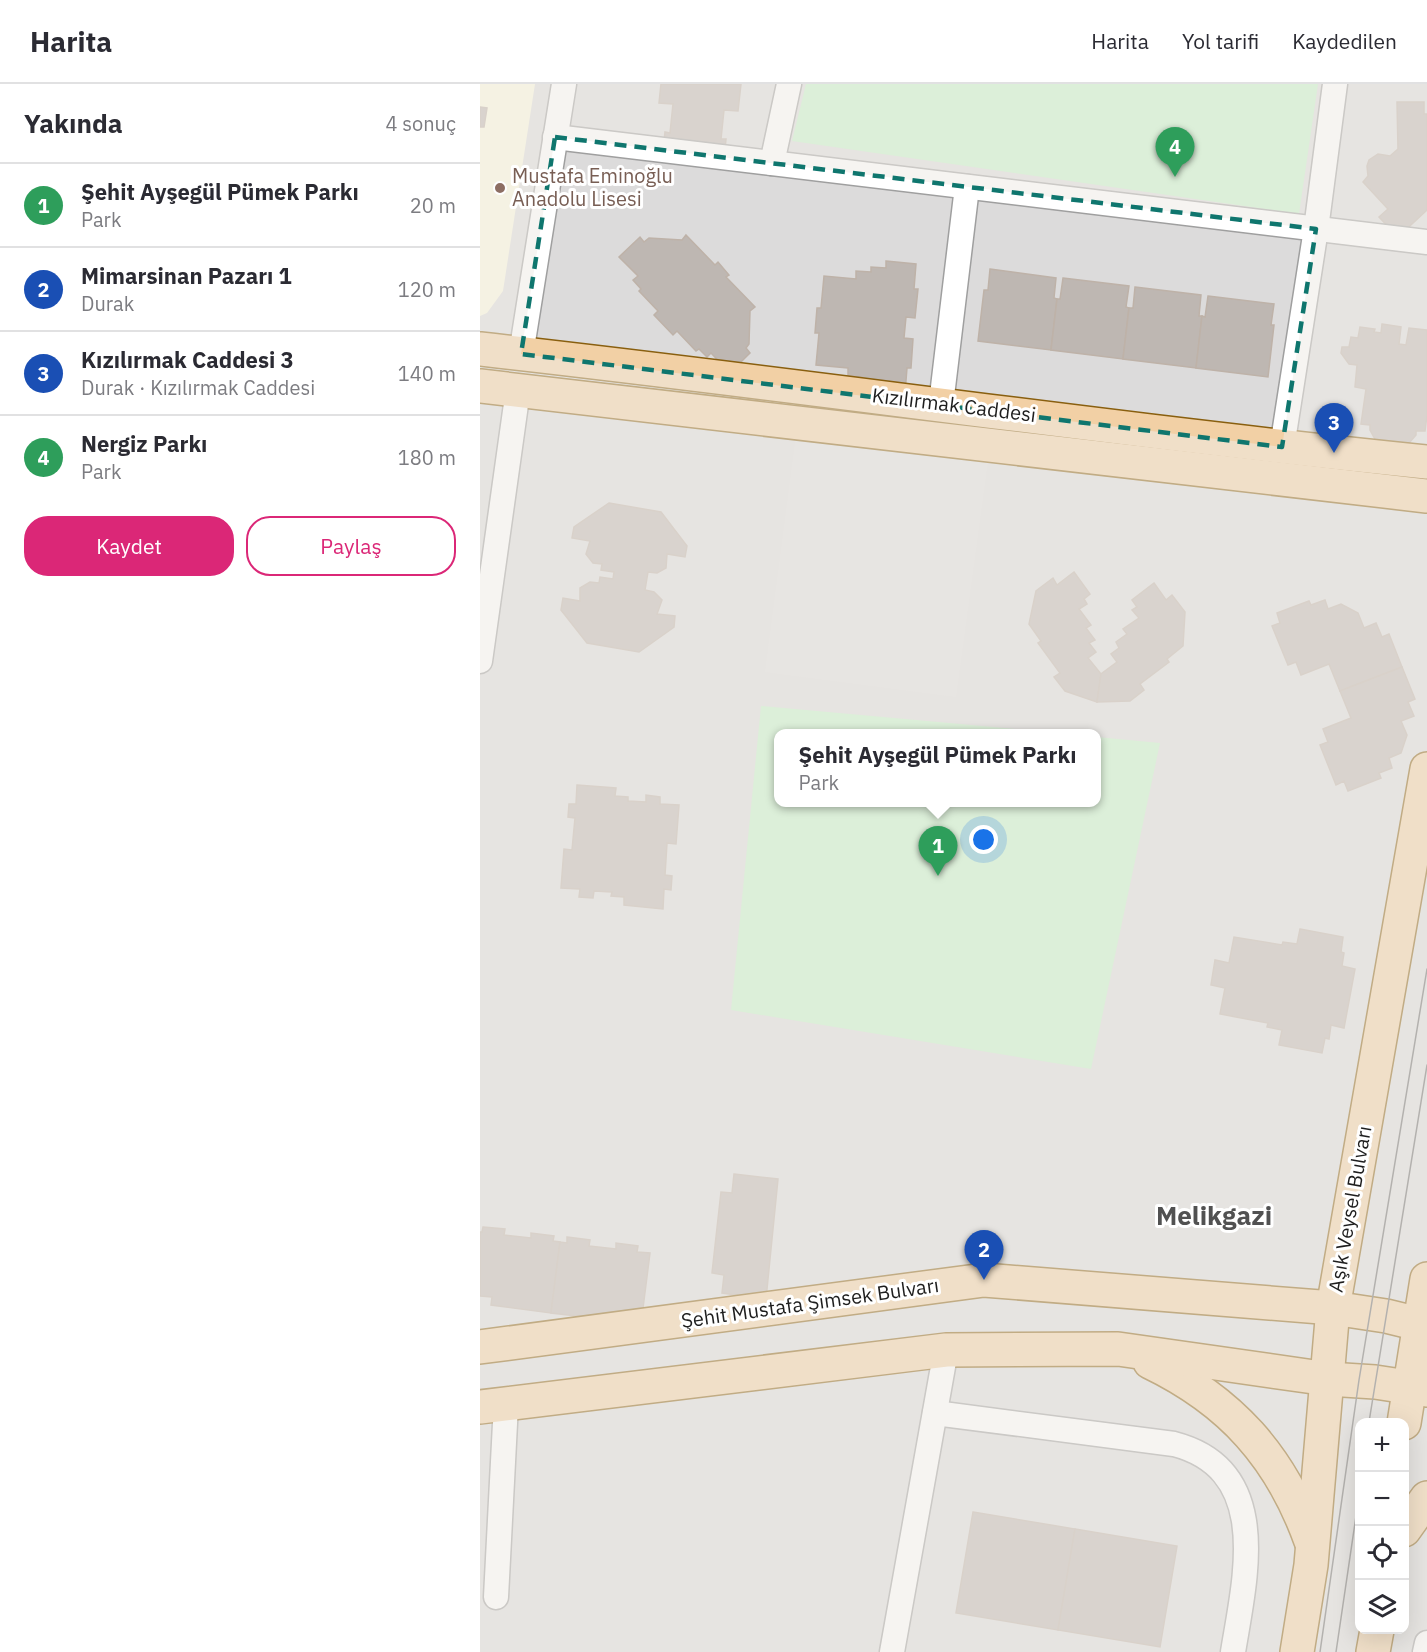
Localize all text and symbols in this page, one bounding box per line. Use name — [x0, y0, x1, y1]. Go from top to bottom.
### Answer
text: Harita — [30, 23, 112, 60]
text: Harita — [1091, 27, 1149, 55]
text: Yol tarifi — [1182, 27, 1259, 55]
text: Kaydedilen — [1292, 27, 1397, 55]
text: Yakında — [24, 106, 123, 140]
text: 4 sonuç — [386, 110, 456, 137]
pin: 4 — [1156, 128, 1194, 177]
place label: Mustafa Eminoğlu Anadolu Lisesi — [512, 162, 673, 212]
text: Şehit Ayşegül Pümek Parkı — [81, 177, 359, 206]
marker: Mustafa Eminoğlu Anadolu Lisesi — [493, 181, 507, 195]
text: 1 — [38, 192, 50, 219]
text: 20 m — [410, 192, 456, 219]
text: Park — [81, 206, 121, 233]
text: Mimarsinan Pazarı 1 — [81, 261, 292, 290]
text: 2 — [38, 276, 50, 303]
text: 120 m — [398, 276, 456, 303]
text: Durak — [81, 290, 134, 317]
text: Kızılırmak Caddesi 3 — [81, 345, 294, 374]
text: 3 — [38, 360, 50, 387]
text: 140 m — [398, 360, 456, 387]
text: Durak · Kızılırmak Caddesi — [81, 374, 315, 401]
street label: Kızılırmak Caddesi — [871, 381, 1038, 428]
pin: 3 — [1314, 404, 1354, 453]
text: Nergiz Parkı — [81, 429, 207, 458]
text: 4 — [38, 444, 50, 471]
text: 180 m — [398, 444, 456, 471]
text: Park — [81, 458, 121, 485]
button: Kaydet — [24, 516, 234, 576]
button: Paylaş — [246, 516, 456, 576]
popup — [774, 729, 1101, 807]
text: Şehit Ayşegül Pümek Parkı — [799, 740, 1076, 769]
text: Park — [799, 769, 839, 796]
your location — [969, 825, 998, 854]
pin: 1 — [918, 826, 958, 876]
street label: Aşık Veysel Bulvarı — [1322, 1124, 1377, 1294]
district label: Melikgazi — [1156, 1198, 1272, 1232]
pin: 2 — [964, 1230, 1004, 1280]
street label: Şehit Mustafa Şimsek Bulvarı — [679, 1271, 940, 1334]
map controls — [1355, 1418, 1409, 1634]
button: + — [1355, 1418, 1409, 1472]
button: − — [1355, 1472, 1409, 1526]
button: locate — [1355, 1526, 1409, 1580]
button: layers — [1355, 1580, 1409, 1634]

